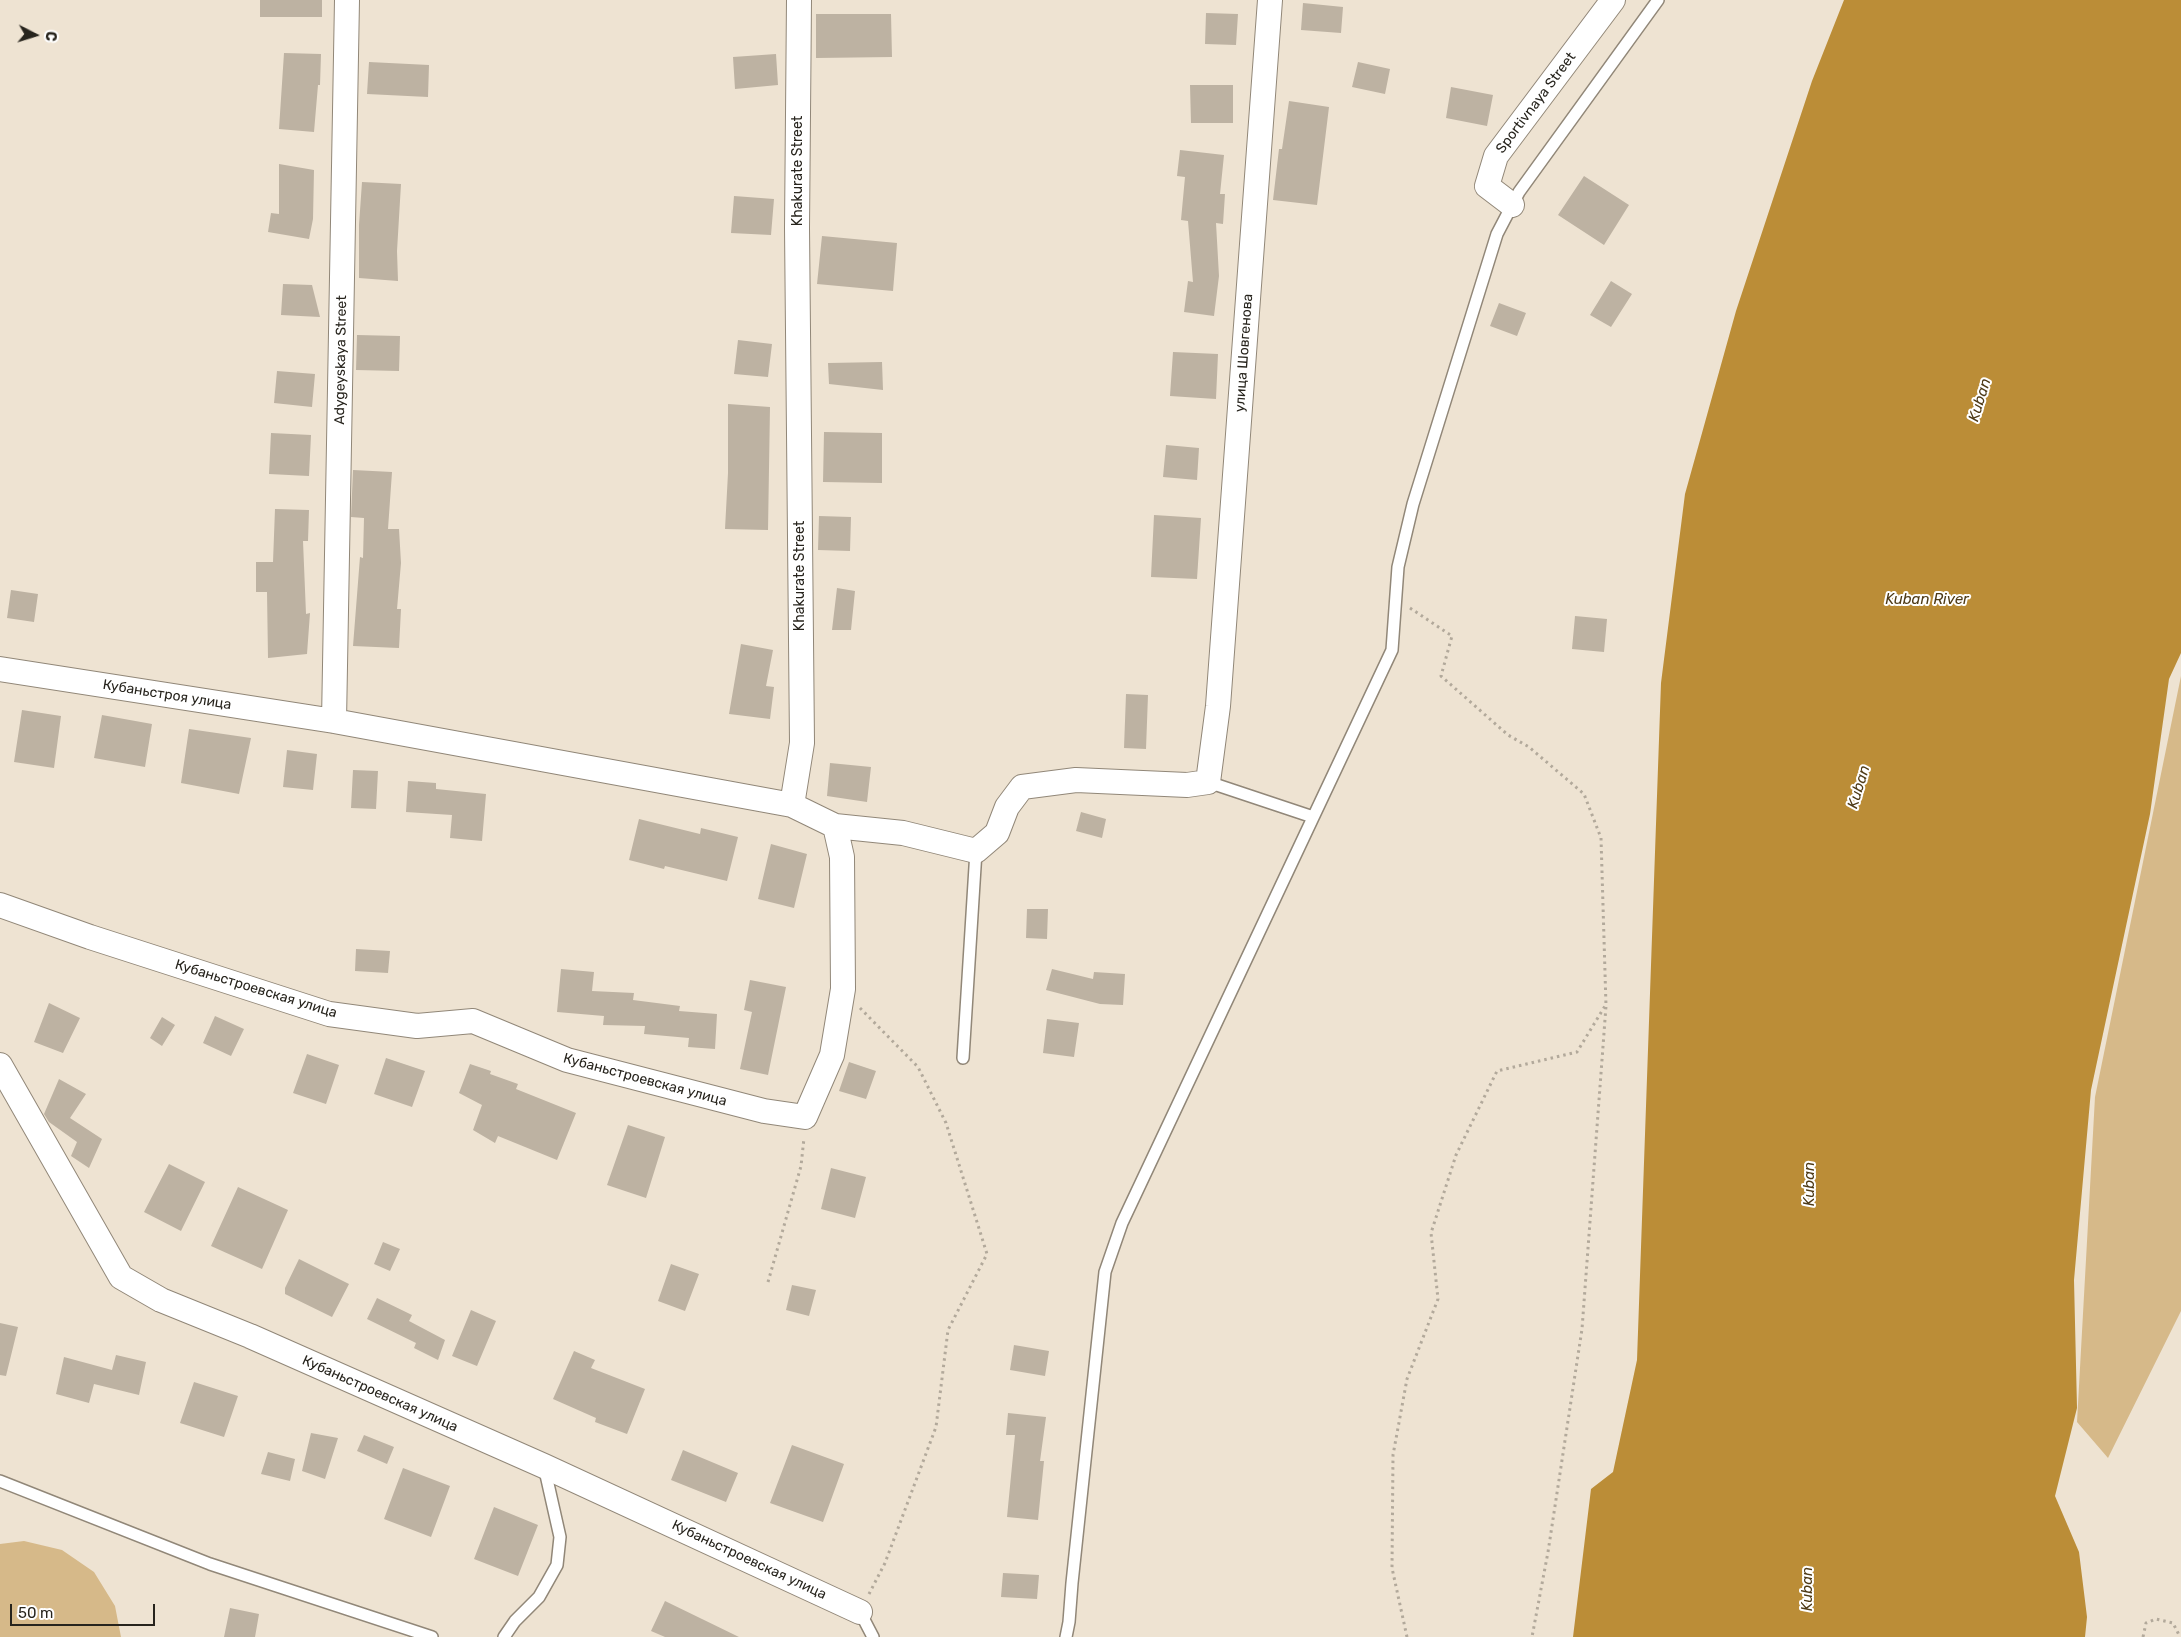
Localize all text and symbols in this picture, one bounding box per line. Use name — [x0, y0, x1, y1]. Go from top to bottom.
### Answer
north arrow — [10, 10, 60, 60]
text: С — [42, 31, 59, 42]
street label: Sportivnaya Street — [1493, 49, 1579, 157]
street label: Khakurate Street — [790, 116, 806, 226]
street label: улица Шовгенова — [1231, 293, 1257, 413]
street label: Adygeyskaya Street — [331, 295, 351, 425]
water label: Kuban — [1965, 376, 1995, 424]
street label: Khakurate Street — [792, 521, 808, 631]
water label: Kuban River — [1885, 591, 1969, 609]
street label: Кубаньстроя улица — [102, 677, 232, 713]
water label: Kuban — [1844, 763, 1874, 811]
street label: Кубаньстроевская улица — [173, 956, 339, 1022]
street label: Кубаньстроевская улица — [561, 1050, 729, 1110]
water label: Kuban — [1801, 1162, 1819, 1206]
street label: Кубаньстроевская улица — [300, 1352, 460, 1436]
street label: Кубаньстроевская улица — [669, 1517, 829, 1603]
water label: Kuban — [1799, 1567, 1817, 1611]
scale bar — [12, 1594, 158, 1626]
text: 50 m — [18, 1604, 53, 1622]

